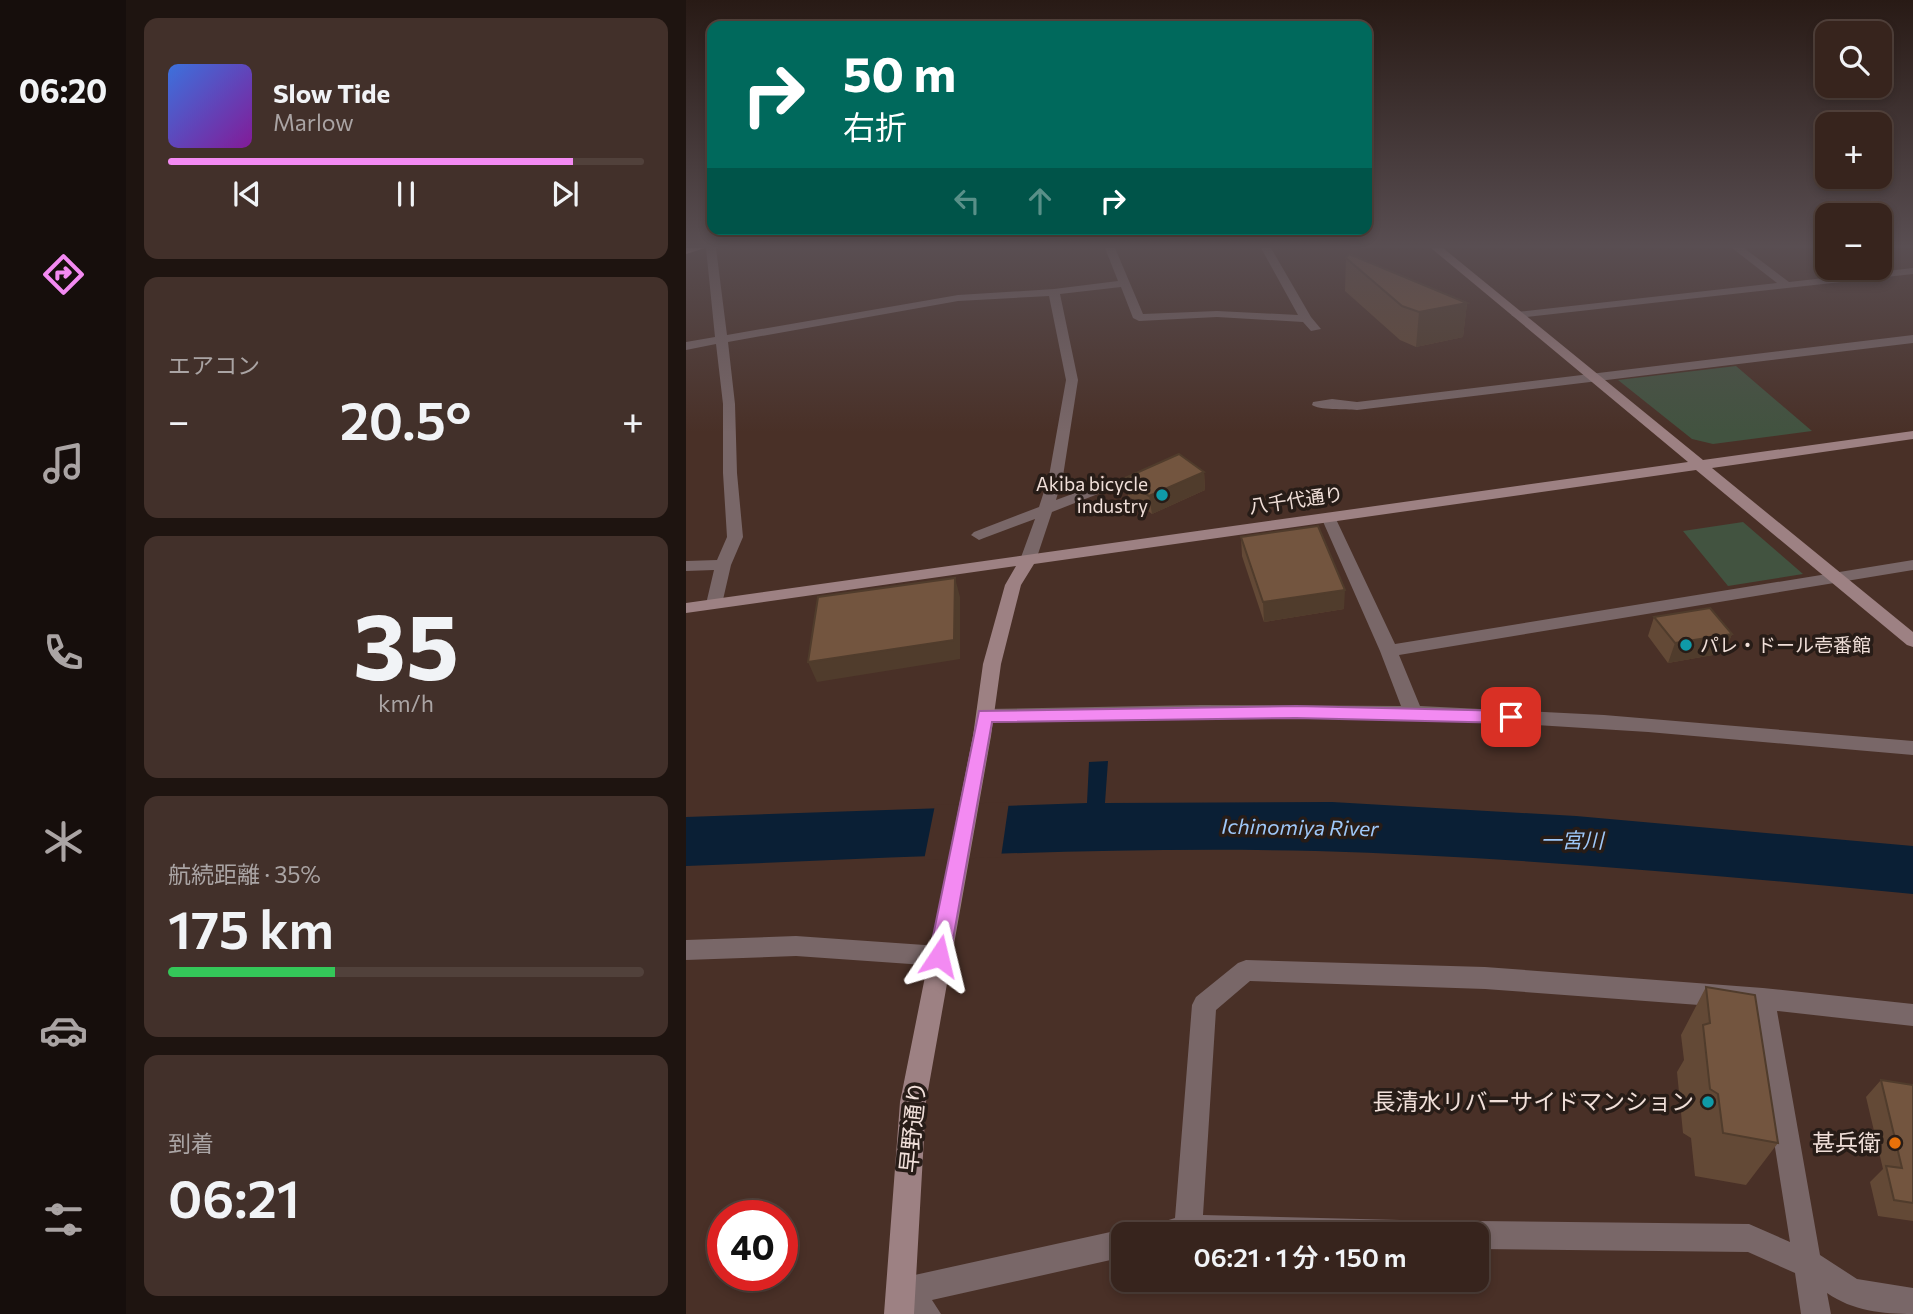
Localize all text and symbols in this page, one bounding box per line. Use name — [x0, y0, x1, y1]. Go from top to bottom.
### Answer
map controls — [1815, 21, 1892, 280]
button: search — [1815, 21, 1892, 98]
text: 50 m — [843, 42, 956, 102]
icon: right — [728, 49, 819, 140]
text: 06:20 — [19, 70, 107, 110]
text: Slow Tide — [273, 77, 390, 108]
text: 右折 — [843, 106, 907, 146]
text: Marlow — [273, 108, 354, 136]
button: + — [1815, 112, 1892, 189]
icon: previous — [228, 175, 266, 213]
icon: pause — [387, 175, 425, 213]
icon: next — [546, 175, 584, 213]
icon: left — [948, 182, 986, 220]
icon: ahead — [1021, 182, 1059, 220]
icon: right — [1094, 182, 1132, 220]
button: − — [1815, 203, 1892, 280]
icon: directions — [39, 250, 88, 299]
text: エアコン — [168, 351, 260, 379]
text: 20.5° — [340, 387, 471, 451]
text: − — [168, 396, 190, 443]
text: + — [622, 396, 644, 443]
icon: music — [39, 439, 88, 488]
place label: Akiba bicycle industry — [1036, 472, 1148, 517]
street label: 八千代通り — [1247, 482, 1345, 518]
marker: Akiba bicycle industry — [1154, 487, 1170, 503]
text: 35 — [353, 587, 459, 699]
icon: phone — [39, 628, 88, 677]
place label: パレ・ドール壱番館 — [1700, 633, 1871, 656]
marker: パレ・ドール壱番館 — [1678, 637, 1694, 653]
pin — [1481, 687, 1541, 747]
text: km/h — [378, 689, 434, 717]
icon: arrive — [1492, 698, 1530, 736]
water label: Ichinomiya River — [1221, 813, 1379, 840]
icon: climate — [39, 817, 88, 866]
water label: 一宮川 — [1541, 827, 1605, 852]
text: 航続距離 · 35% — [168, 860, 321, 888]
text: 175 km — [168, 896, 334, 960]
position arrow — [902, 919, 976, 993]
icon: car — [39, 1006, 88, 1055]
street label: 早野通り — [893, 1080, 931, 1174]
place label: 長清水リバーサイドマンション — [1372, 1087, 1694, 1115]
marker: 長清水リバーサイドマンション — [1700, 1094, 1716, 1110]
place label: 甚兵衛 — [1812, 1128, 1881, 1156]
text: 到着 — [168, 1129, 214, 1157]
marker: 甚兵衛 — [1887, 1135, 1903, 1151]
text: 06:21 — [168, 1165, 300, 1229]
icon: filters — [39, 1195, 88, 1244]
speed limit sign: 40 — [707, 1200, 798, 1291]
text: 06:21 · 1 分 · 150 m — [1193, 1241, 1407, 1272]

